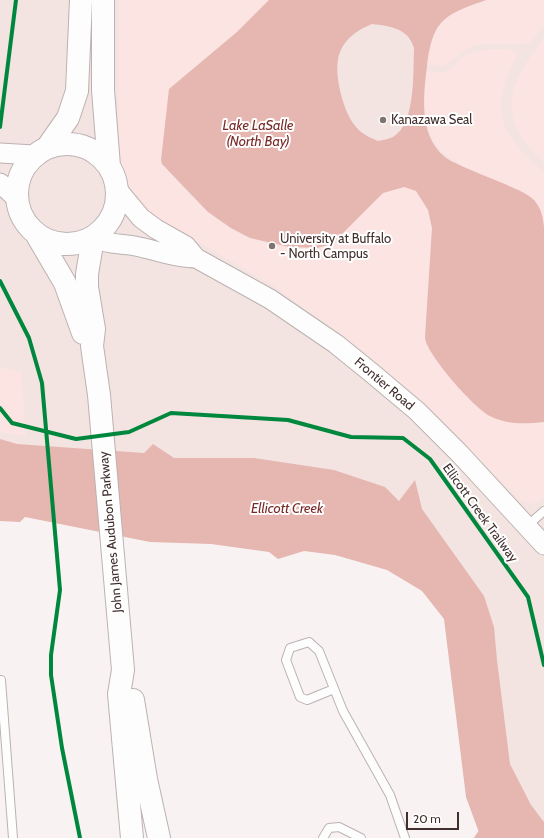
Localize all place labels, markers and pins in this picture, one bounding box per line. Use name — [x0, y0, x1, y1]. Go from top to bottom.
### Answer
place label: Kanazawa Seal — [391, 112, 472, 128]
marker: Kanazawa Seal — [378, 115, 388, 125]
place label: University at Buffalo - North Campus — [280, 231, 391, 262]
marker: University at Buffalo - North Campus — [267, 241, 277, 251]

